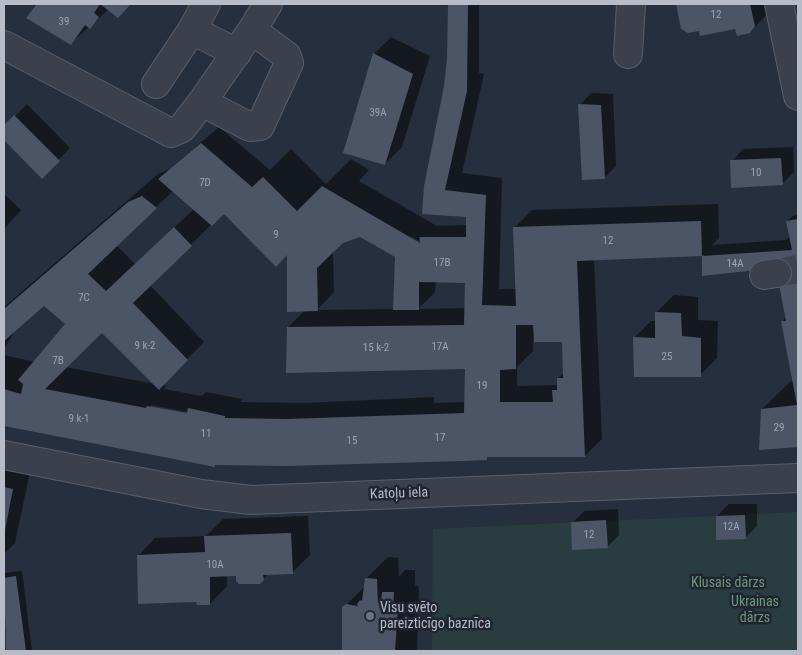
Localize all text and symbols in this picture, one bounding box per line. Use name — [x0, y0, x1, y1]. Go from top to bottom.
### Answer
house number: 12 — [711, 8, 721, 22]
house number: 39 — [59, 15, 69, 29]
house number: 39A — [369, 106, 387, 120]
house number: 10 — [751, 166, 761, 180]
house number: 7D — [199, 176, 211, 190]
house number: 9 — [273, 228, 279, 242]
house number: 12 — [603, 234, 613, 248]
house number: 17B — [434, 256, 450, 270]
house number: 14A — [726, 257, 744, 271]
house number: 7C — [78, 291, 90, 305]
house number: 9 k-2 — [134, 339, 156, 353]
house number: 17A — [431, 340, 449, 354]
house number: 15 k-2 — [363, 341, 389, 355]
house number: 25 — [662, 350, 672, 364]
house number: 7B — [52, 354, 64, 368]
house number: 19 — [477, 379, 487, 393]
house number: 9 k-1 — [68, 412, 90, 426]
house number: 29 — [774, 421, 784, 435]
house number: 11 — [201, 427, 211, 441]
house number: 17 — [435, 431, 445, 445]
house number: 15 — [347, 434, 357, 448]
street label: Katoļu iela — [370, 485, 428, 503]
house number: 12A — [722, 520, 740, 534]
house number: 12 — [584, 528, 594, 542]
house number: 10A — [206, 558, 224, 572]
park label: Klusais dārzs — [691, 575, 765, 591]
park label: Ukrainas dārzs — [731, 594, 779, 626]
place label: Visu svēto pareizticīgo baznīca — [380, 600, 491, 632]
marker: Visu svēto pareizticīgo baznīca — [364, 610, 376, 622]

